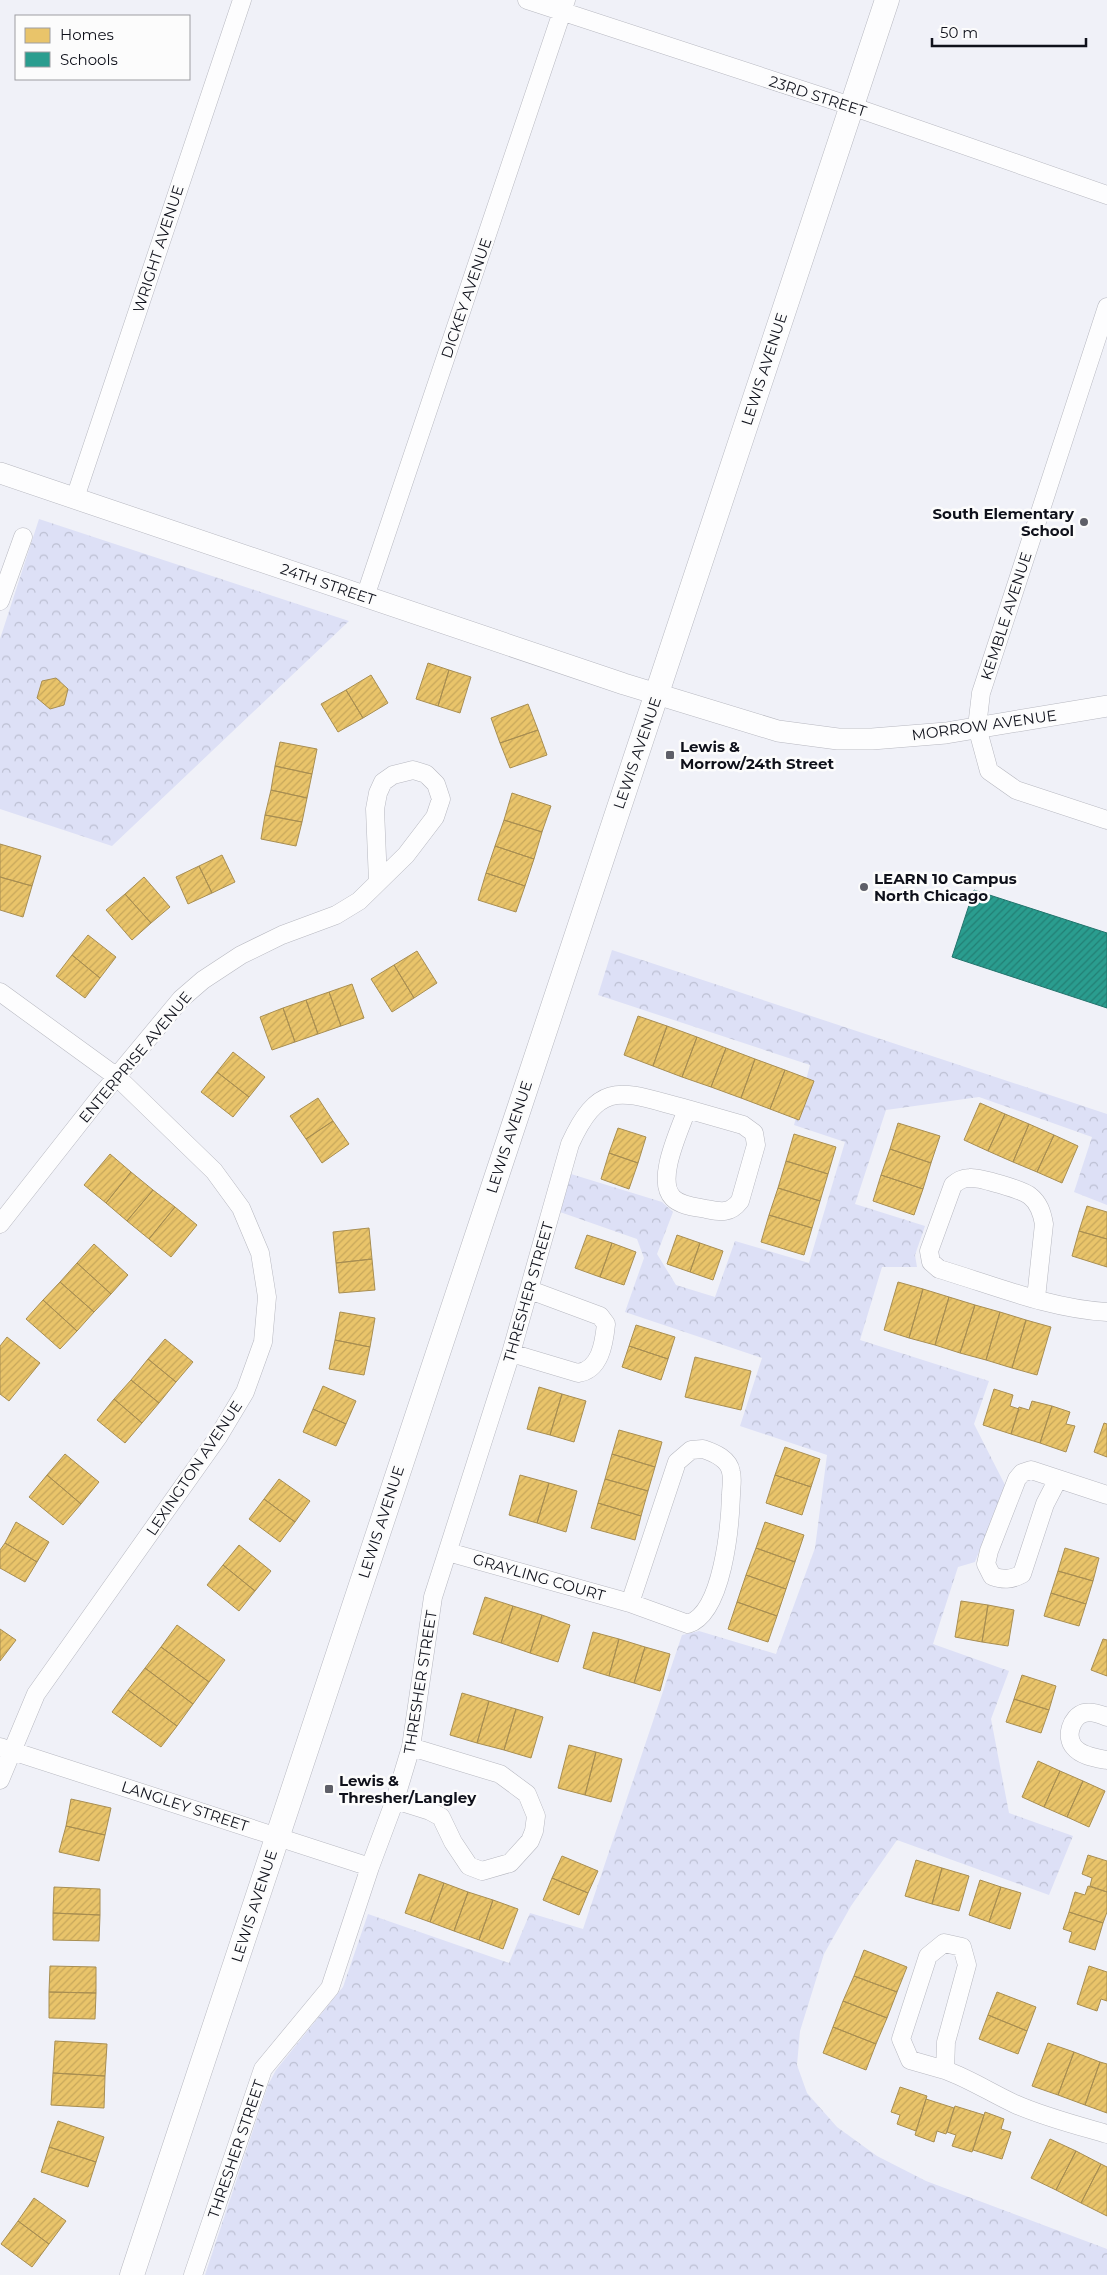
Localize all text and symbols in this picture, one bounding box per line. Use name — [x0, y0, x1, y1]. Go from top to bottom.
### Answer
legend — [15, 15, 190, 80]
scale bar — [932, 15, 1086, 47]
text: 50 m — [940, 23, 978, 42]
text: Homes — [60, 25, 114, 44]
text: Schools — [60, 50, 118, 69]
street label: 23RD STREET — [767, 71, 870, 121]
street label: WRIGHT AVENUE — [128, 183, 188, 315]
street label: DICKEY AVENUE — [436, 235, 496, 361]
street label: LEWIS AVENUE — [737, 310, 791, 428]
place label: South Elementary School — [933, 504, 1075, 540]
marker: South Elementary School — [1078, 516, 1090, 528]
street label: KEMBLE AVENUE — [976, 549, 1036, 683]
street label: 24TH STREET — [278, 559, 378, 609]
street label: LEWIS AVENUE — [609, 694, 665, 812]
street label: MORROW AVENUE — [910, 705, 1058, 745]
place label: Lewis & Morrow/24th Street — [680, 737, 834, 773]
marker: Lewis & Morrow/24th Street — [664, 749, 676, 761]
place label: LEARN 10 Campus North Chicago — [874, 869, 1017, 905]
marker: LEARN 10 Campus North Chicago — [858, 881, 870, 893]
street label: ENTERPRISE AVENUE — [75, 987, 195, 1127]
street label: LEWIS AVENUE — [482, 1078, 536, 1196]
street label: THRESHER STREET — [499, 1219, 557, 1364]
street label: LEXINGTON AVENUE — [142, 1397, 246, 1539]
street label: LEWIS AVENUE — [354, 1463, 408, 1581]
street label: GRAYLING COURT — [471, 1549, 608, 1605]
street label: THRESHER STREET — [399, 1608, 441, 1755]
place label: Lewis & Thresher/Langley — [339, 1771, 477, 1807]
street label: LANGLEY STREET — [119, 1776, 251, 1836]
marker: Lewis & Thresher/Langley — [323, 1783, 335, 1795]
street label: LEWIS AVENUE — [227, 1847, 281, 1965]
street label: THRESHER STREET — [203, 2077, 269, 2221]

